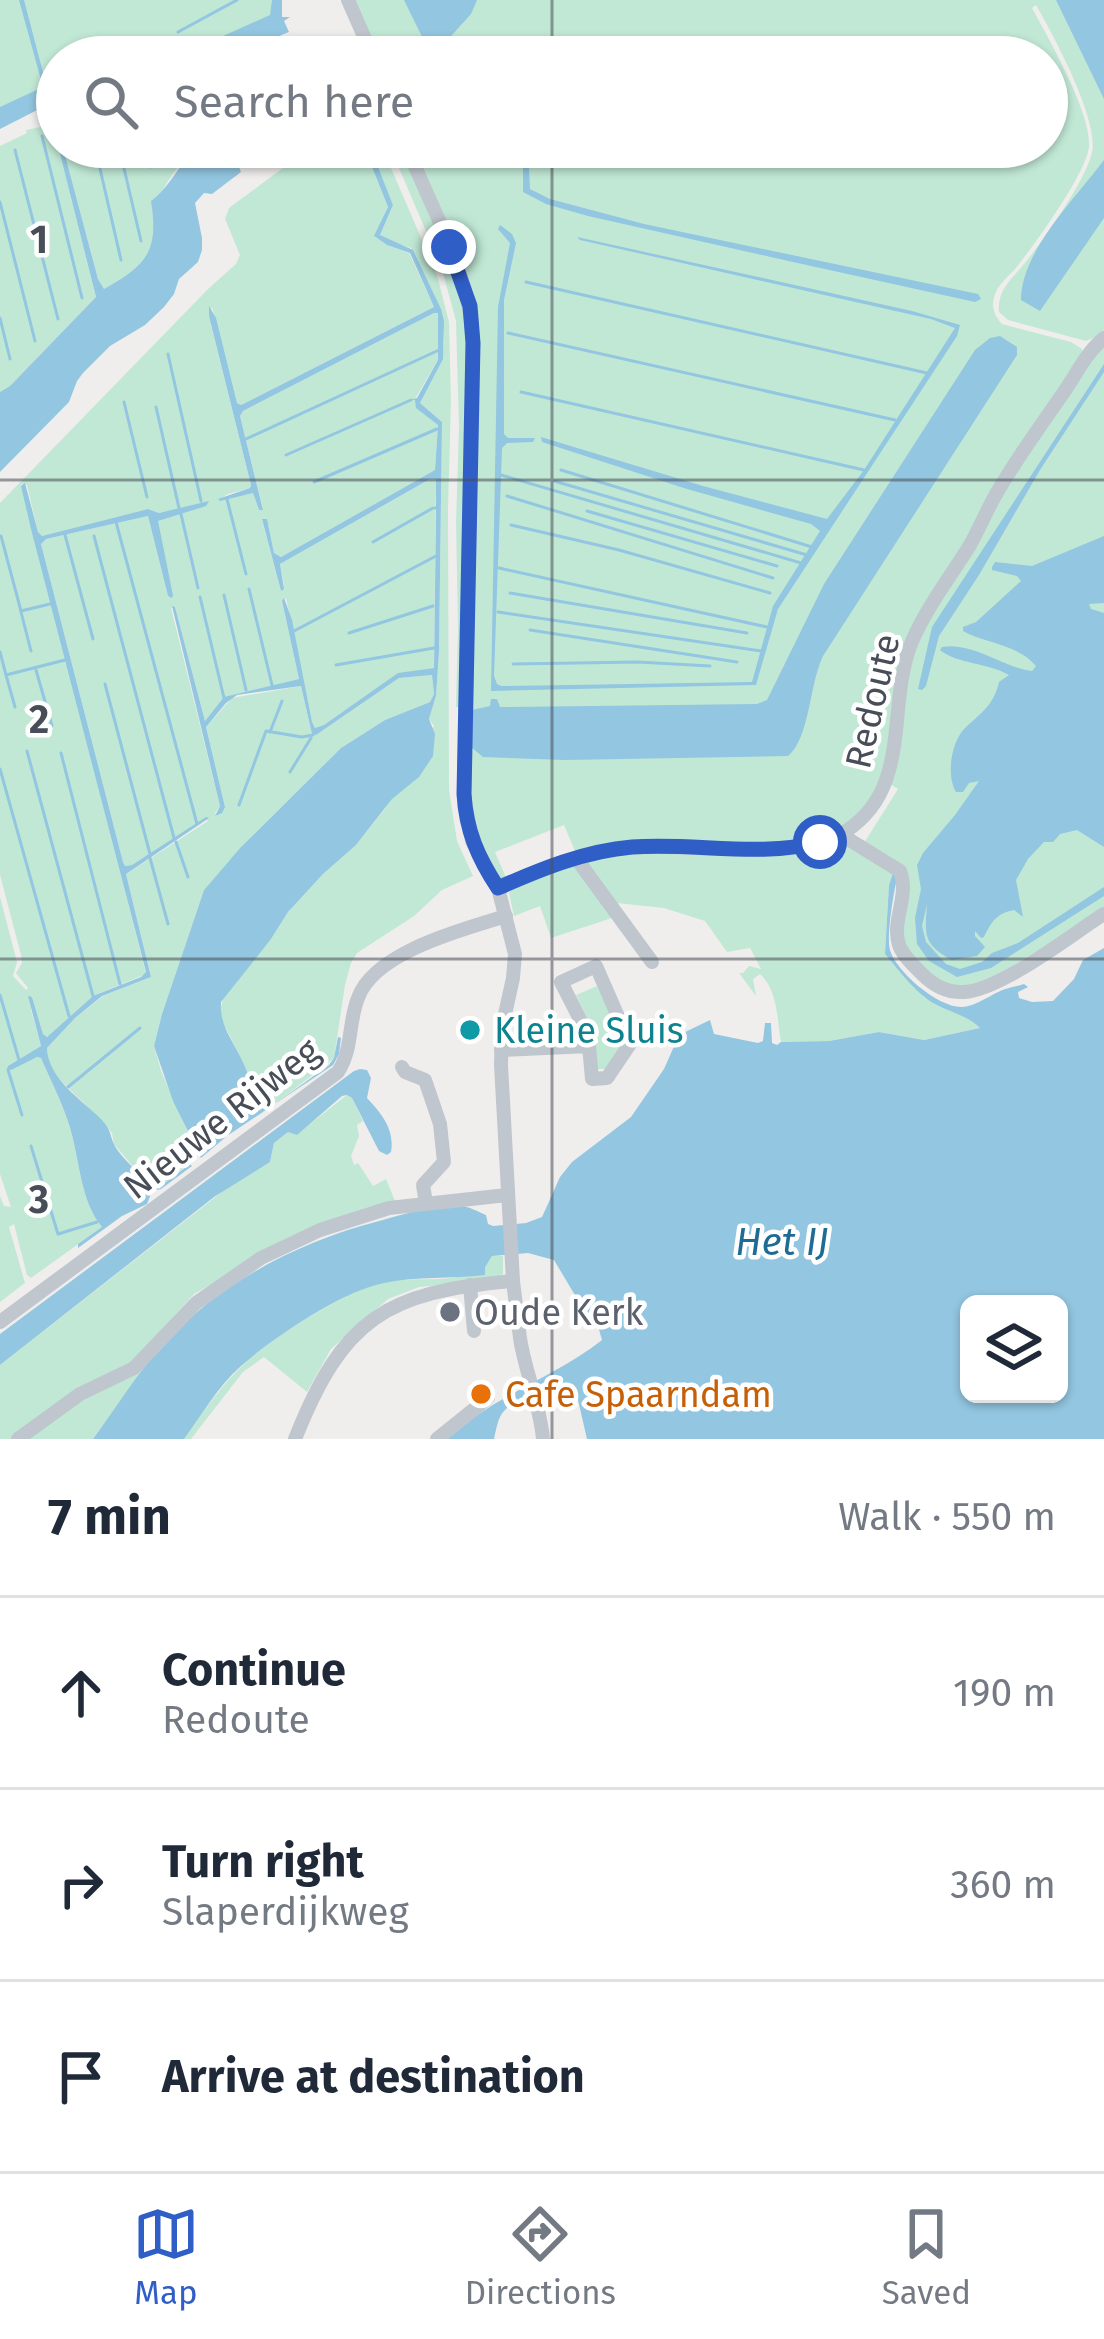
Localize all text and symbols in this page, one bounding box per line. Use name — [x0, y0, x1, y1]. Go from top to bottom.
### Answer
search box — [36, 36, 1068, 168]
icon: search — [78, 69, 144, 135]
text: Search here — [174, 75, 414, 129]
text: 1 — [30, 217, 48, 263]
route end — [422, 220, 476, 274]
street label: Redoute — [836, 630, 910, 773]
text: 2 — [29, 697, 49, 743]
route start — [793, 815, 847, 869]
place label: Kleine Sluis — [494, 1009, 684, 1053]
marker: Kleine Sluis — [457, 1017, 483, 1043]
street label: Nieuwe Rijweg — [115, 1028, 329, 1209]
text: 3 — [28, 1177, 49, 1223]
water label: Het IJ — [735, 1219, 829, 1265]
place label: Oude Kerk — [474, 1291, 644, 1335]
map controls — [960, 1295, 1068, 1403]
button: layers — [960, 1295, 1068, 1403]
marker: Oude Kerk — [437, 1299, 463, 1325]
place label: Cafe Spaarndam — [505, 1373, 772, 1417]
marker: Cafe Spaarndam — [468, 1381, 494, 1407]
text: 7 min — [48, 1486, 171, 1548]
text: Walk · 550 m — [838, 1494, 1056, 1540]
text: Continue — [162, 1643, 346, 1697]
icon: ahead — [48, 1660, 114, 1726]
text: 190 m — [953, 1670, 1056, 1716]
text: Redoute — [162, 1697, 310, 1743]
text: Turn right — [162, 1835, 364, 1889]
icon: right — [48, 1852, 114, 1918]
text: 360 m — [950, 1862, 1056, 1908]
text: Slaperdijkweg — [162, 1889, 409, 1935]
icon: arrive — [48, 2044, 114, 2110]
text: Arrive at destination — [162, 2050, 585, 2104]
tab: Map — [133, 2201, 199, 2313]
tab: Directions — [465, 2201, 616, 2313]
tab: Saved — [882, 2201, 971, 2313]

